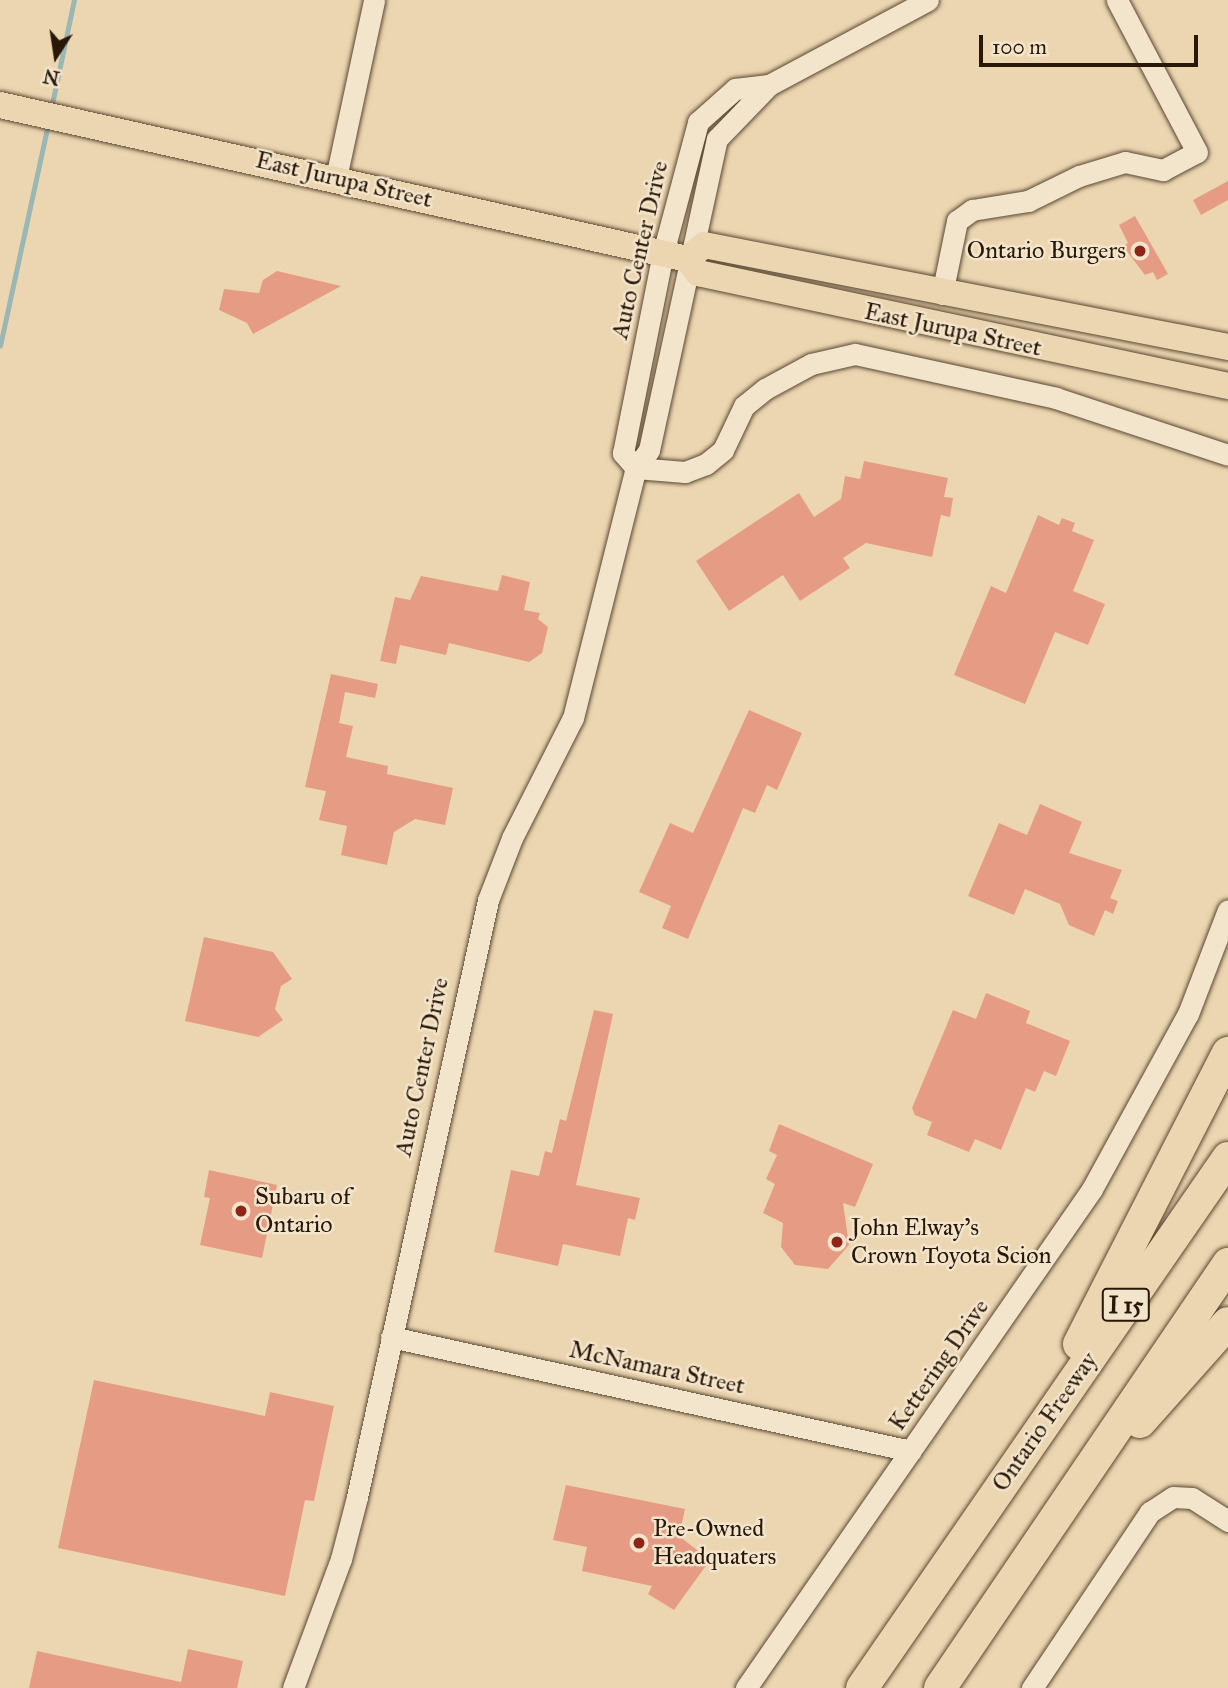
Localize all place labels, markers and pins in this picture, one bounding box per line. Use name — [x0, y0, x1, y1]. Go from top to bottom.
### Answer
place label: Ontario Burgers — [967, 237, 1126, 265]
marker: Ontario Burgers — [1132, 243, 1148, 259]
place label: Subaru of Ontario — [255, 1183, 351, 1239]
marker: Subaru of Ontario — [233, 1203, 249, 1219]
place label: John Elway's Crown Toyota Scion — [851, 1214, 1052, 1270]
marker: John Elway's Crown Toyota Scion — [829, 1234, 845, 1250]
place label: Pre-Owned Headquaters — [653, 1515, 776, 1571]
marker: Pre-Owned Headquaters — [631, 1535, 647, 1551]

